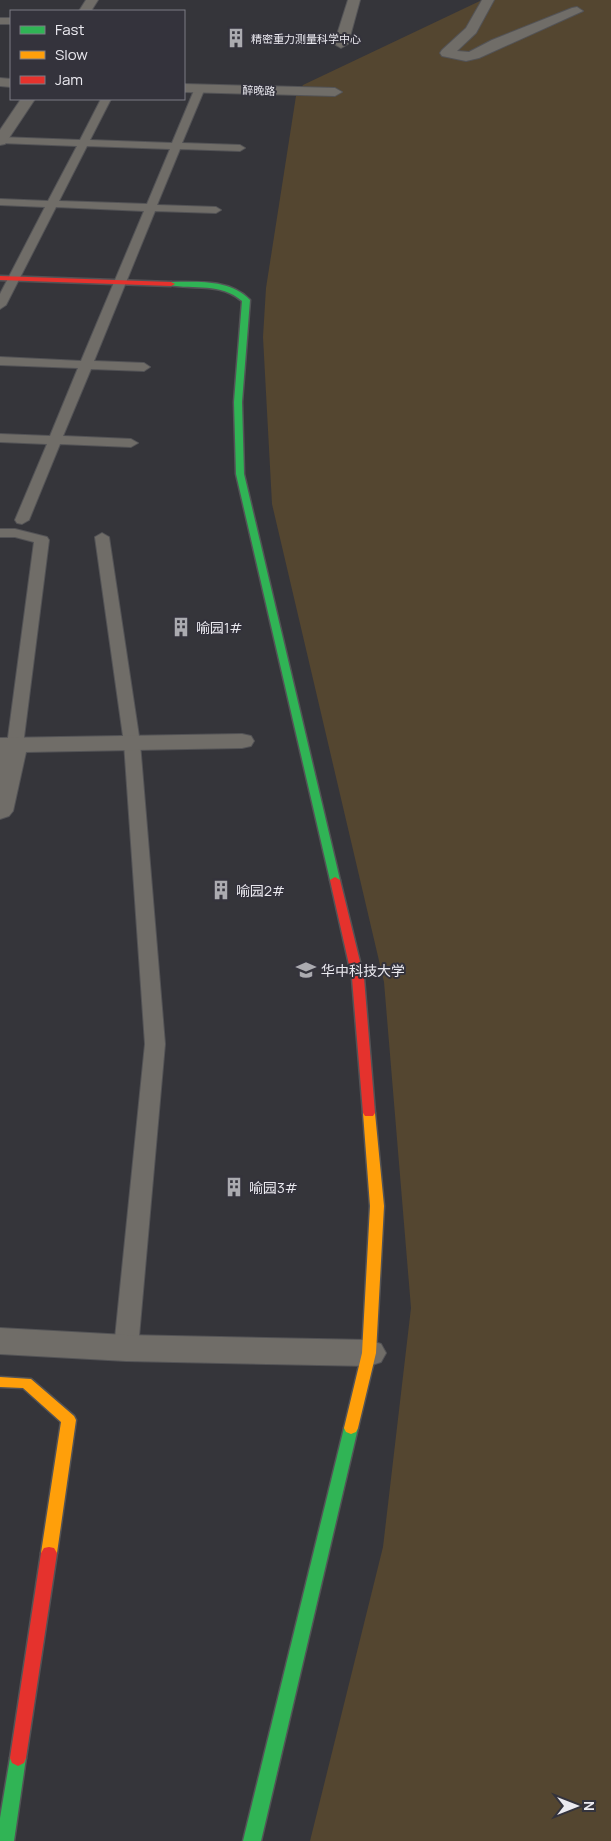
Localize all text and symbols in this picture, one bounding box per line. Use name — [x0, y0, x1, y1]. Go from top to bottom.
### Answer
legend — [10, 10, 185, 100]
text: Fast — [55, 19, 84, 40]
building icon: 精密重力测量科学中心 — [225, 27, 247, 49]
place label: 精密重力测量科学中心 — [251, 31, 361, 46]
text: Slow — [55, 44, 88, 65]
text: Jam — [55, 69, 83, 90]
street label: 醉晚路 — [242, 82, 276, 98]
building icon: 喻园1# — [170, 616, 192, 638]
place label: 喻园1# — [196, 618, 242, 637]
building icon: 喻园2# — [210, 879, 232, 901]
place label: 喻园2# — [236, 881, 285, 900]
school or university icon: 华中科技大学 — [295, 959, 317, 981]
place label: 华中科技大学 — [321, 961, 405, 980]
building icon: 喻园3# — [223, 1176, 245, 1198]
place label: 喻园3# — [249, 1178, 298, 1197]
north arrow — [551, 1781, 601, 1831]
text: N — [580, 1801, 599, 1811]

